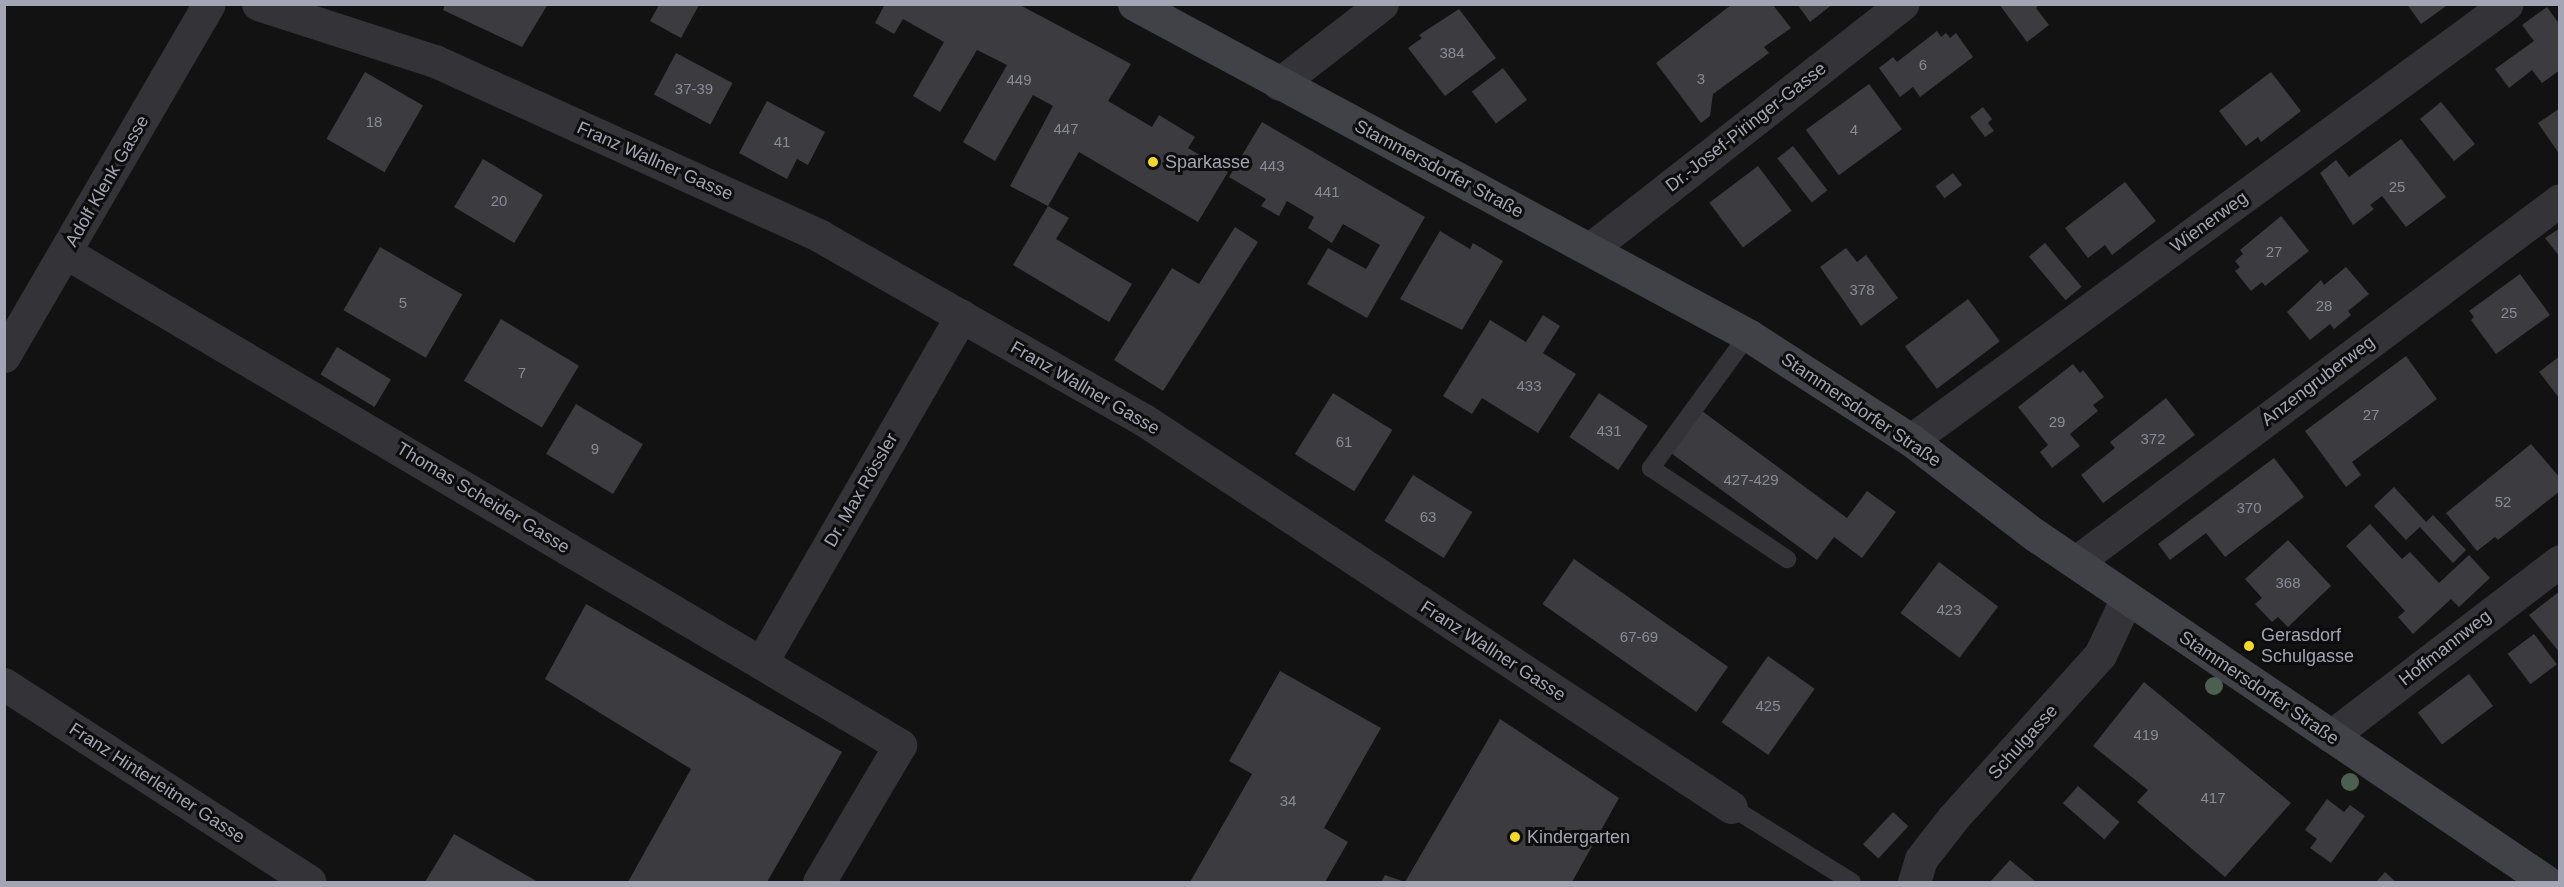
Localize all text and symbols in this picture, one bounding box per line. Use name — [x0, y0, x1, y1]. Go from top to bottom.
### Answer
house number: 384 — [1439, 44, 1465, 62]
house number: 6 — [1919, 56, 1927, 74]
street label: Dr.-Josef-Piringer-Gasse — [1661, 58, 1831, 196]
house number: 3 — [1697, 70, 1705, 88]
house number: 449 — [1006, 71, 1032, 89]
house number: 37-39 — [675, 80, 713, 98]
street label: Adolf Klenk Gasse — [61, 111, 153, 251]
house number: 18 — [366, 113, 382, 131]
street label: Stammersdorfer Straße — [1351, 115, 1527, 223]
street label: Franz Wallner Gasse — [574, 117, 736, 205]
house number: 447 — [1053, 120, 1079, 138]
house number: 4 — [1850, 121, 1858, 139]
house number: 41 — [774, 133, 790, 151]
place label: Sparkasse — [1165, 151, 1250, 173]
marker: Sparkasse — [1146, 155, 1160, 169]
house number: 443 — [1259, 157, 1285, 175]
house number: 25 — [2389, 178, 2405, 196]
house number: 441 — [1314, 183, 1340, 201]
street label: Wienerweg — [2166, 187, 2252, 257]
house number: 20 — [491, 192, 507, 210]
house number: 27 — [2266, 243, 2282, 261]
house number: 378 — [1849, 281, 1875, 299]
house number: 5 — [399, 294, 407, 312]
house number: 28 — [2316, 297, 2332, 315]
house number: 25 — [2501, 304, 2517, 322]
street label: Anzengruberweg — [2257, 331, 2379, 431]
street label: Franz Wallner Gasse — [1007, 337, 1163, 439]
street label: Stammersdorfer Straße — [1777, 348, 1945, 472]
house number: 7 — [518, 364, 526, 382]
house number: 433 — [1516, 377, 1542, 395]
house number: 27 — [2363, 406, 2379, 424]
house number: 29 — [2049, 413, 2065, 431]
house number: 431 — [1596, 422, 1622, 440]
street label: Dr. Max Rössler — [820, 429, 902, 551]
house number: 372 — [2140, 430, 2166, 448]
house number: 61 — [1336, 433, 1352, 451]
street label: Thomas Scheider Gasse — [393, 438, 573, 558]
house number: 9 — [591, 440, 599, 458]
house number: 427-429 — [1723, 471, 1779, 489]
house number: 52 — [2495, 493, 2511, 511]
house number: 370 — [2236, 499, 2262, 517]
house number: 63 — [1420, 508, 1436, 526]
house number: 368 — [2275, 574, 2301, 592]
street label: Franz Wallner Gasse — [1417, 596, 1569, 706]
house number: 423 — [1936, 601, 1962, 619]
street label: Hoffmannweg — [2395, 605, 2495, 691]
place label: Gerasdorf Schulgasse — [2261, 625, 2354, 668]
street label: Stammersdorfer Straße — [2175, 626, 2343, 750]
house number: 67-69 — [1620, 628, 1658, 646]
marker: Gerasdorf Schulgasse — [2242, 639, 2256, 653]
house number: 425 — [1755, 697, 1781, 715]
street label: Schulgasse — [1984, 700, 2062, 784]
street label: Franz Hinterleitner Gasse — [65, 718, 249, 848]
house number: 419 — [2133, 726, 2159, 744]
house number: 417 — [2200, 789, 2226, 807]
house number: 34 — [1280, 792, 1296, 810]
place label: Kindergarten — [1527, 826, 1630, 848]
marker: Kindergarten — [1508, 830, 1522, 844]

